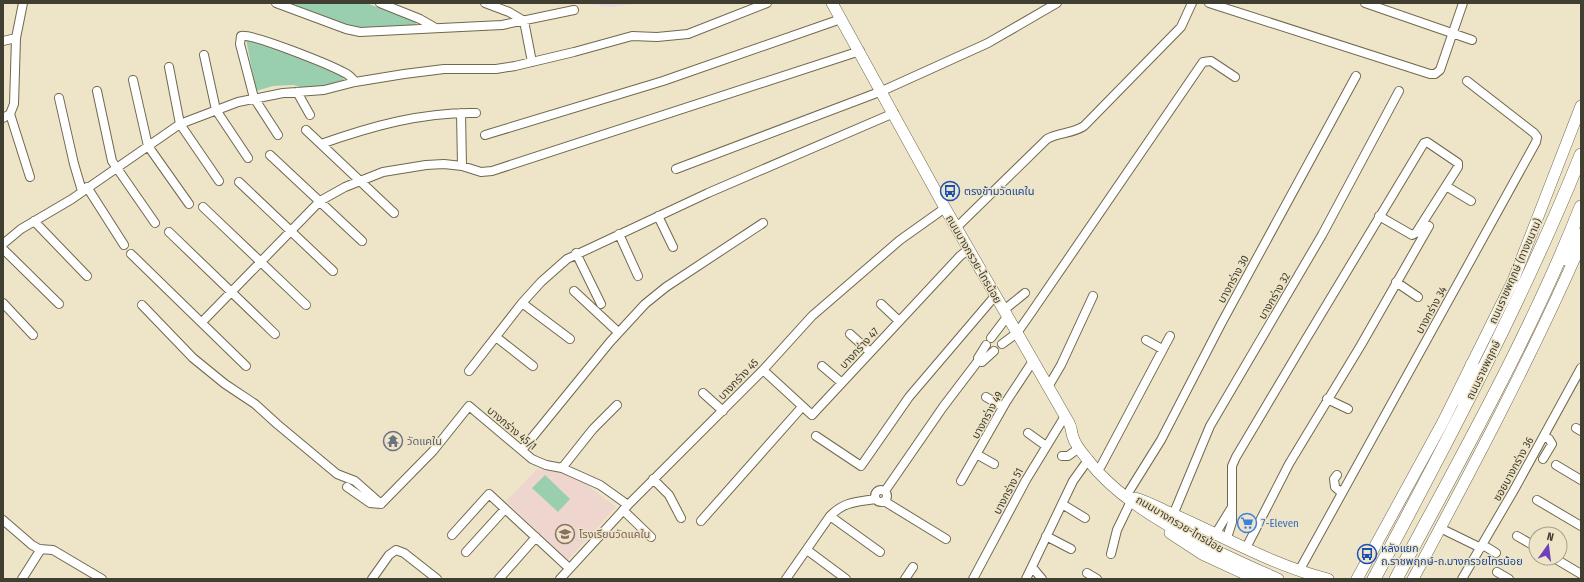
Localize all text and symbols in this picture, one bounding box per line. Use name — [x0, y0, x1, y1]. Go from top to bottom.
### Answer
bus stop icon: ตรงข้ามวัดแคใน — [939, 180, 961, 202]
place label: ตรงข้ามวัดแคใน — [964, 185, 1034, 198]
street label: ถนนบางกรวย-ไทรน้อย — [943, 213, 1004, 306]
street label: ถนนราชพฤกษ์ (ทางขนาน) — [1486, 216, 1545, 326]
street label: บางกร่าง 30 — [1215, 253, 1252, 305]
street label: บางกร่าง 32 — [1256, 271, 1293, 322]
street label: บางกร่าง 34 — [1413, 284, 1450, 336]
street label: บางกร่าง 47 — [837, 325, 882, 372]
street label: ถนนราชพฤกษ์ — [1464, 339, 1503, 402]
street label: บางกร่าง 45 — [716, 356, 761, 403]
street label: บางกร่าง 49 — [969, 389, 1006, 441]
street label: บางกร่าง 45/1 — [484, 404, 539, 453]
temple icon: วัดแคใน — [382, 430, 404, 452]
street label: ซอยบางกร่าง 36 — [1490, 434, 1537, 504]
place label: วัดแคใน — [407, 435, 442, 448]
street label: บางกร่าง 51 — [991, 466, 1026, 517]
street label: ถนนบางกรวย-ไทรน้อย — [1133, 493, 1226, 556]
supermarket icon: 7-Eleven — [1236, 512, 1258, 534]
place label: 7-Eleven — [1261, 517, 1299, 530]
school or university icon: โรงเรียนวัดแคใน — [554, 523, 576, 545]
north arrow — [1528, 526, 1568, 566]
place label: โรงเรียนวัดแคใน — [579, 528, 650, 541]
text: N — [1546, 530, 1555, 544]
place label: หลังแยก ถ.ราชพฤกษ์-ถ.บางกรวยไทรน้อย — [1381, 542, 1523, 568]
bus stop icon: หลังแยก ถ.ราชพฤกษ์-ถ.บางกรวยไทรน้อย — [1356, 543, 1378, 565]

